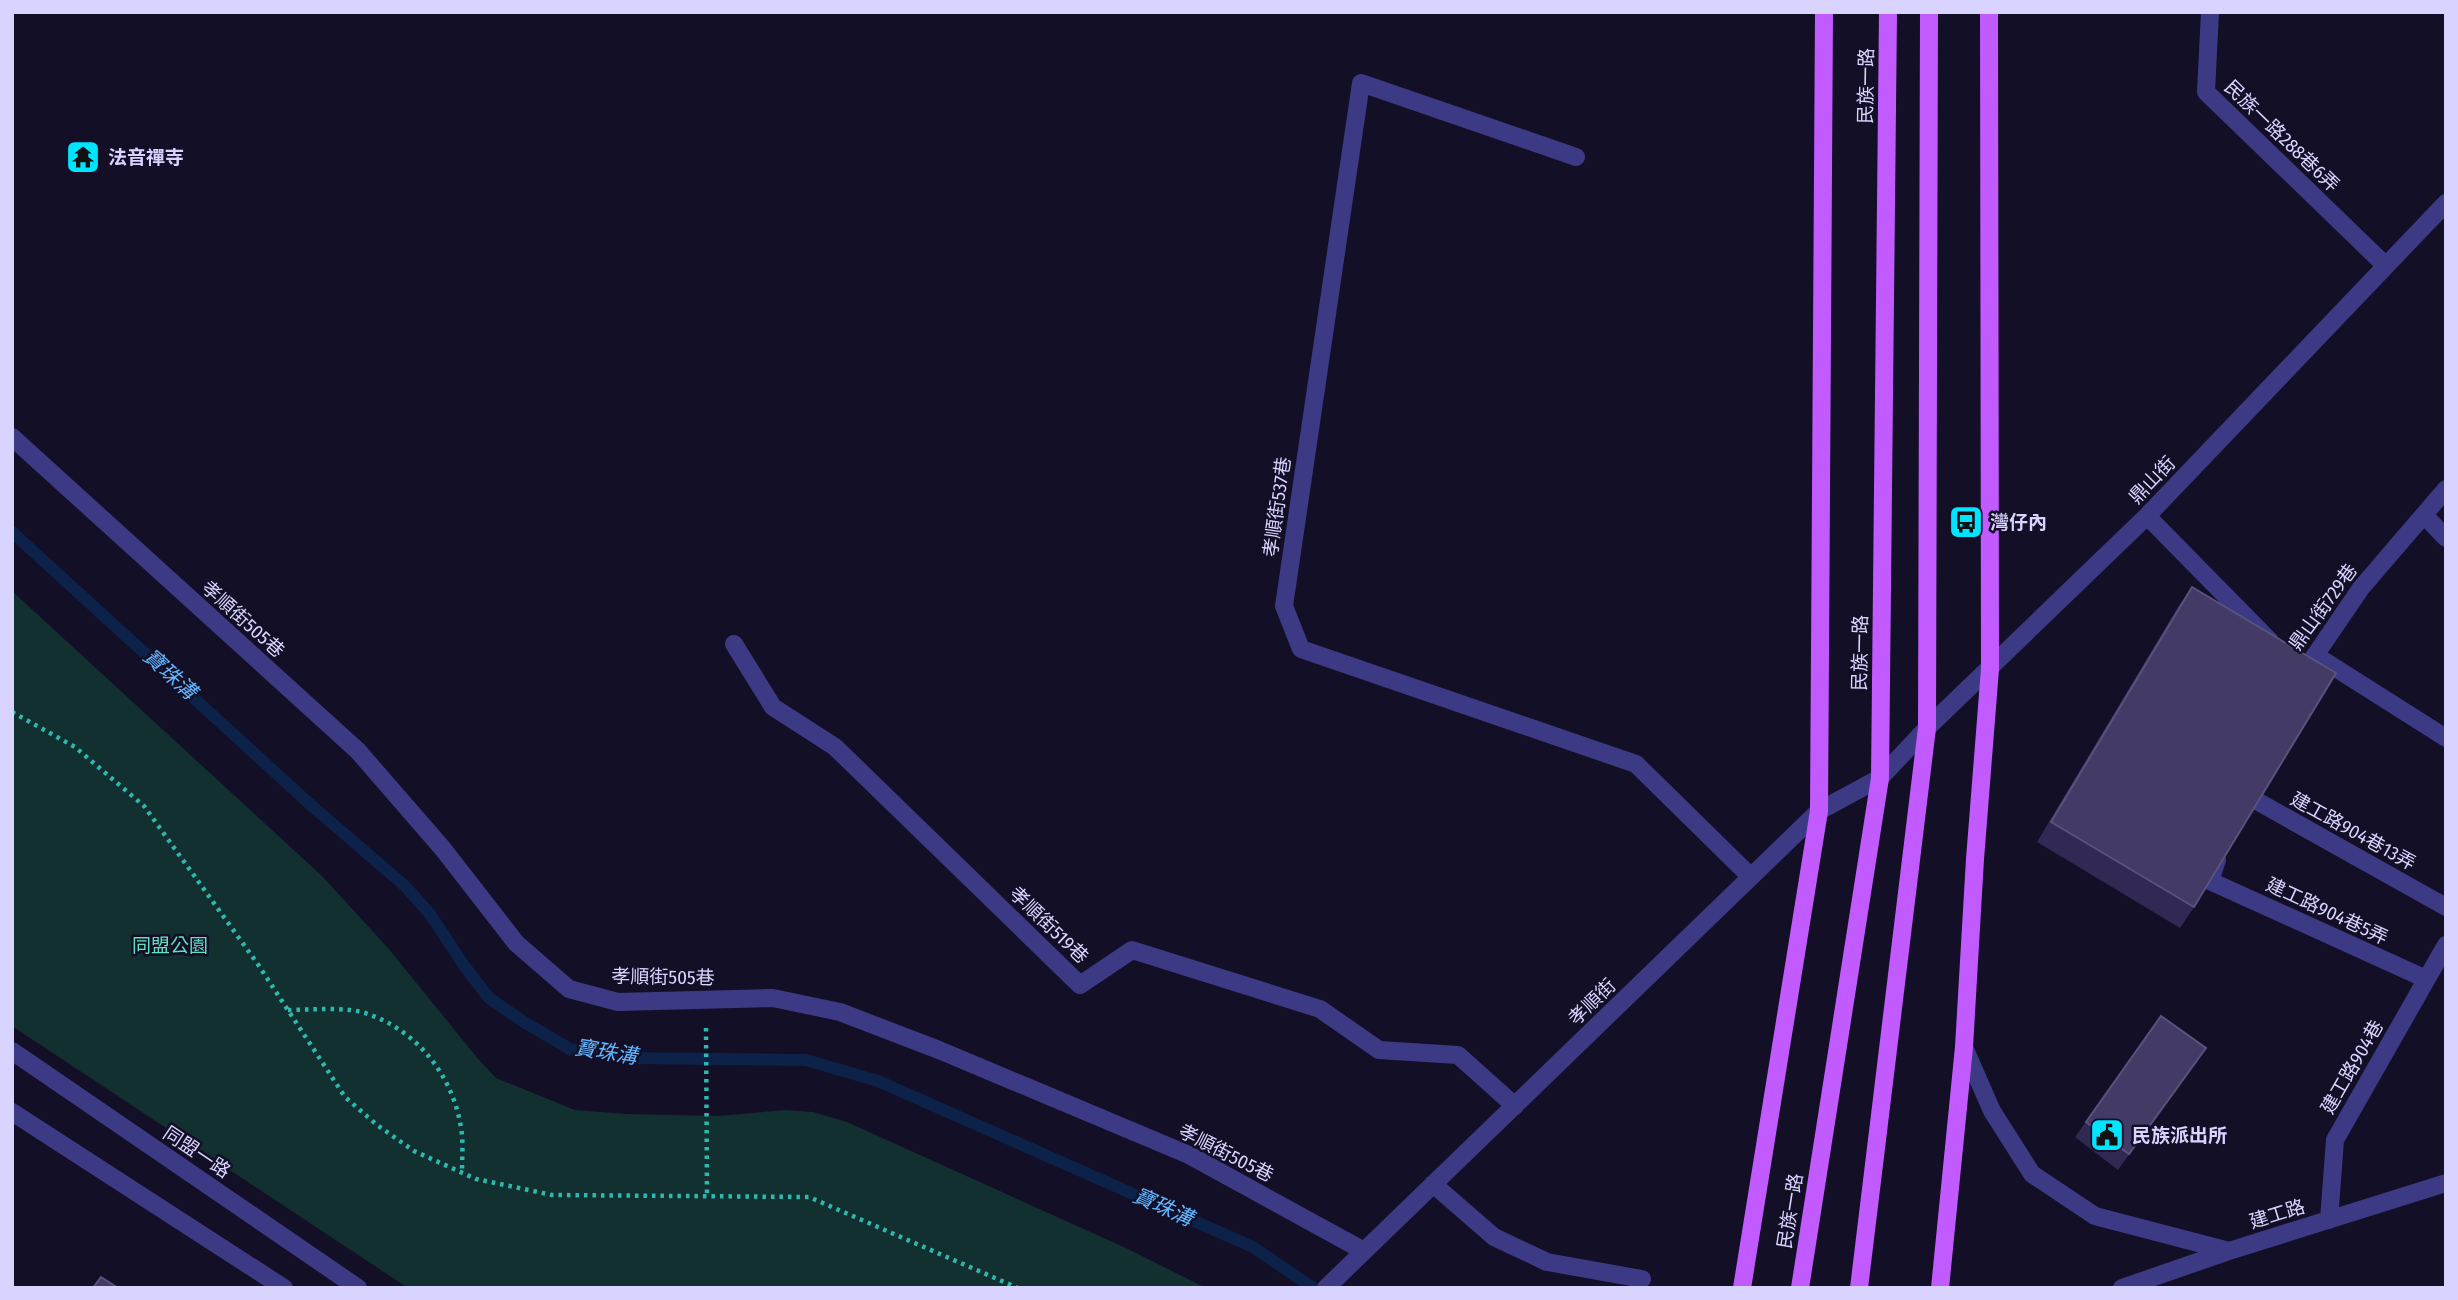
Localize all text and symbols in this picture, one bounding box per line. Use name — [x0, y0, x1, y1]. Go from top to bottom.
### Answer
street label: 民族一路 — [1854, 48, 1878, 124]
street label: 民族一路288巷6弄 — [2220, 75, 2344, 197]
temple icon: 法音禪寺 — [64, 138, 102, 176]
place label: 法音禪寺 — [108, 146, 184, 169]
street label: 鼎山街 — [2124, 452, 2180, 508]
street label: 孝順街537巷 — [1259, 456, 1295, 558]
bus stop icon: 灣仔內 — [1947, 503, 1985, 541]
place label: 灣仔內 — [1990, 511, 2047, 534]
street label: 鼎山街729巷 — [2284, 559, 2362, 655]
street label: 孝順街505巷 — [197, 576, 289, 662]
street label: 民族一路 — [1848, 615, 1872, 691]
water label: 寶珠溝 — [138, 643, 204, 707]
street label: 建工路904巷13弄 — [2287, 787, 2419, 875]
street label: 建工路904巷5弄 — [2262, 873, 2392, 949]
street label: 孝順街519巷 — [1005, 882, 1093, 968]
park label: 同盟公園 — [132, 934, 208, 957]
street label: 孝順街505巷 — [611, 965, 715, 989]
street label: 孝順街 — [1564, 974, 1620, 1030]
street label: 建工路904巷 — [2316, 1016, 2388, 1118]
water label: 寶珠溝 — [573, 1034, 642, 1070]
public building icon: 民族派出所 — [2088, 1116, 2126, 1154]
street label: 孝順街505巷 — [1175, 1119, 1277, 1187]
street label: 同盟一路 — [159, 1121, 235, 1183]
place label: 民族派出所 — [2132, 1124, 2227, 1147]
street label: 民族一路 — [1773, 1172, 1807, 1250]
water label: 寶珠溝 — [1129, 1182, 1200, 1233]
street label: 建工路 — [2246, 1195, 2308, 1233]

